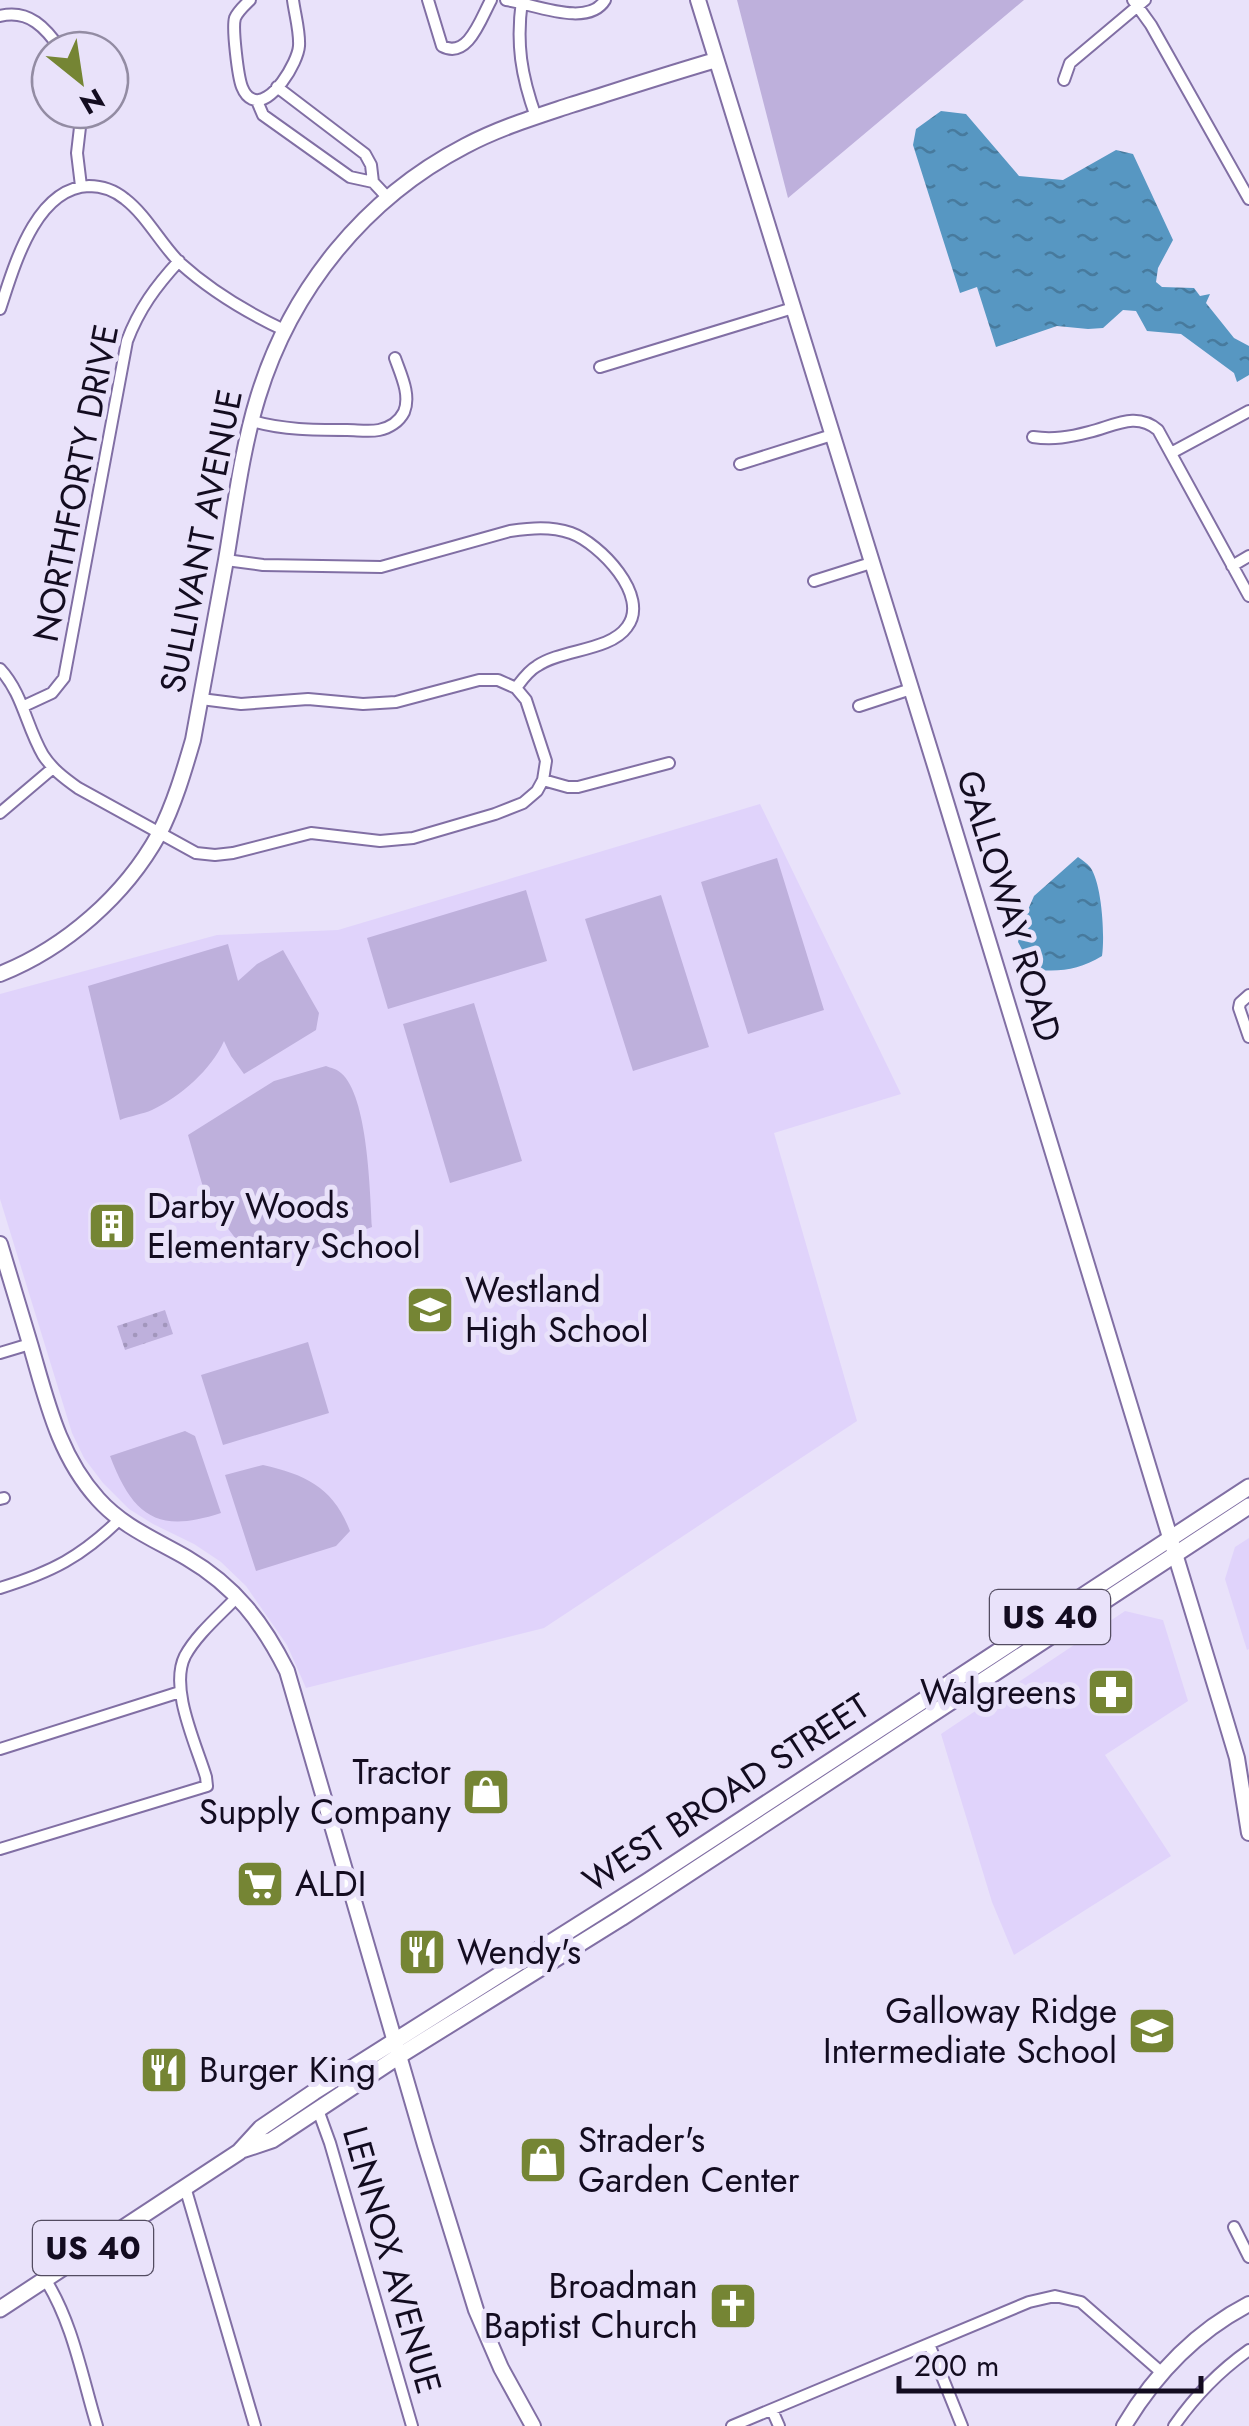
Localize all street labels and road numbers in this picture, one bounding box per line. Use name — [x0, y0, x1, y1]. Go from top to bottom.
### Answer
street label: NORTHFORTY DRIVE — [21, 320, 131, 646]
street label: SULLIVANT AVENUE — [147, 385, 255, 697]
street label: GALLOWAY ROAD — [944, 764, 1074, 1048]
road number: US 40 — [990, 1590, 1110, 1644]
street label: WEST BROAD STREET — [573, 1681, 879, 1905]
street label: LENNOX AVENUE — [330, 2120, 454, 2400]
road number: US 40 — [33, 2221, 153, 2275]

